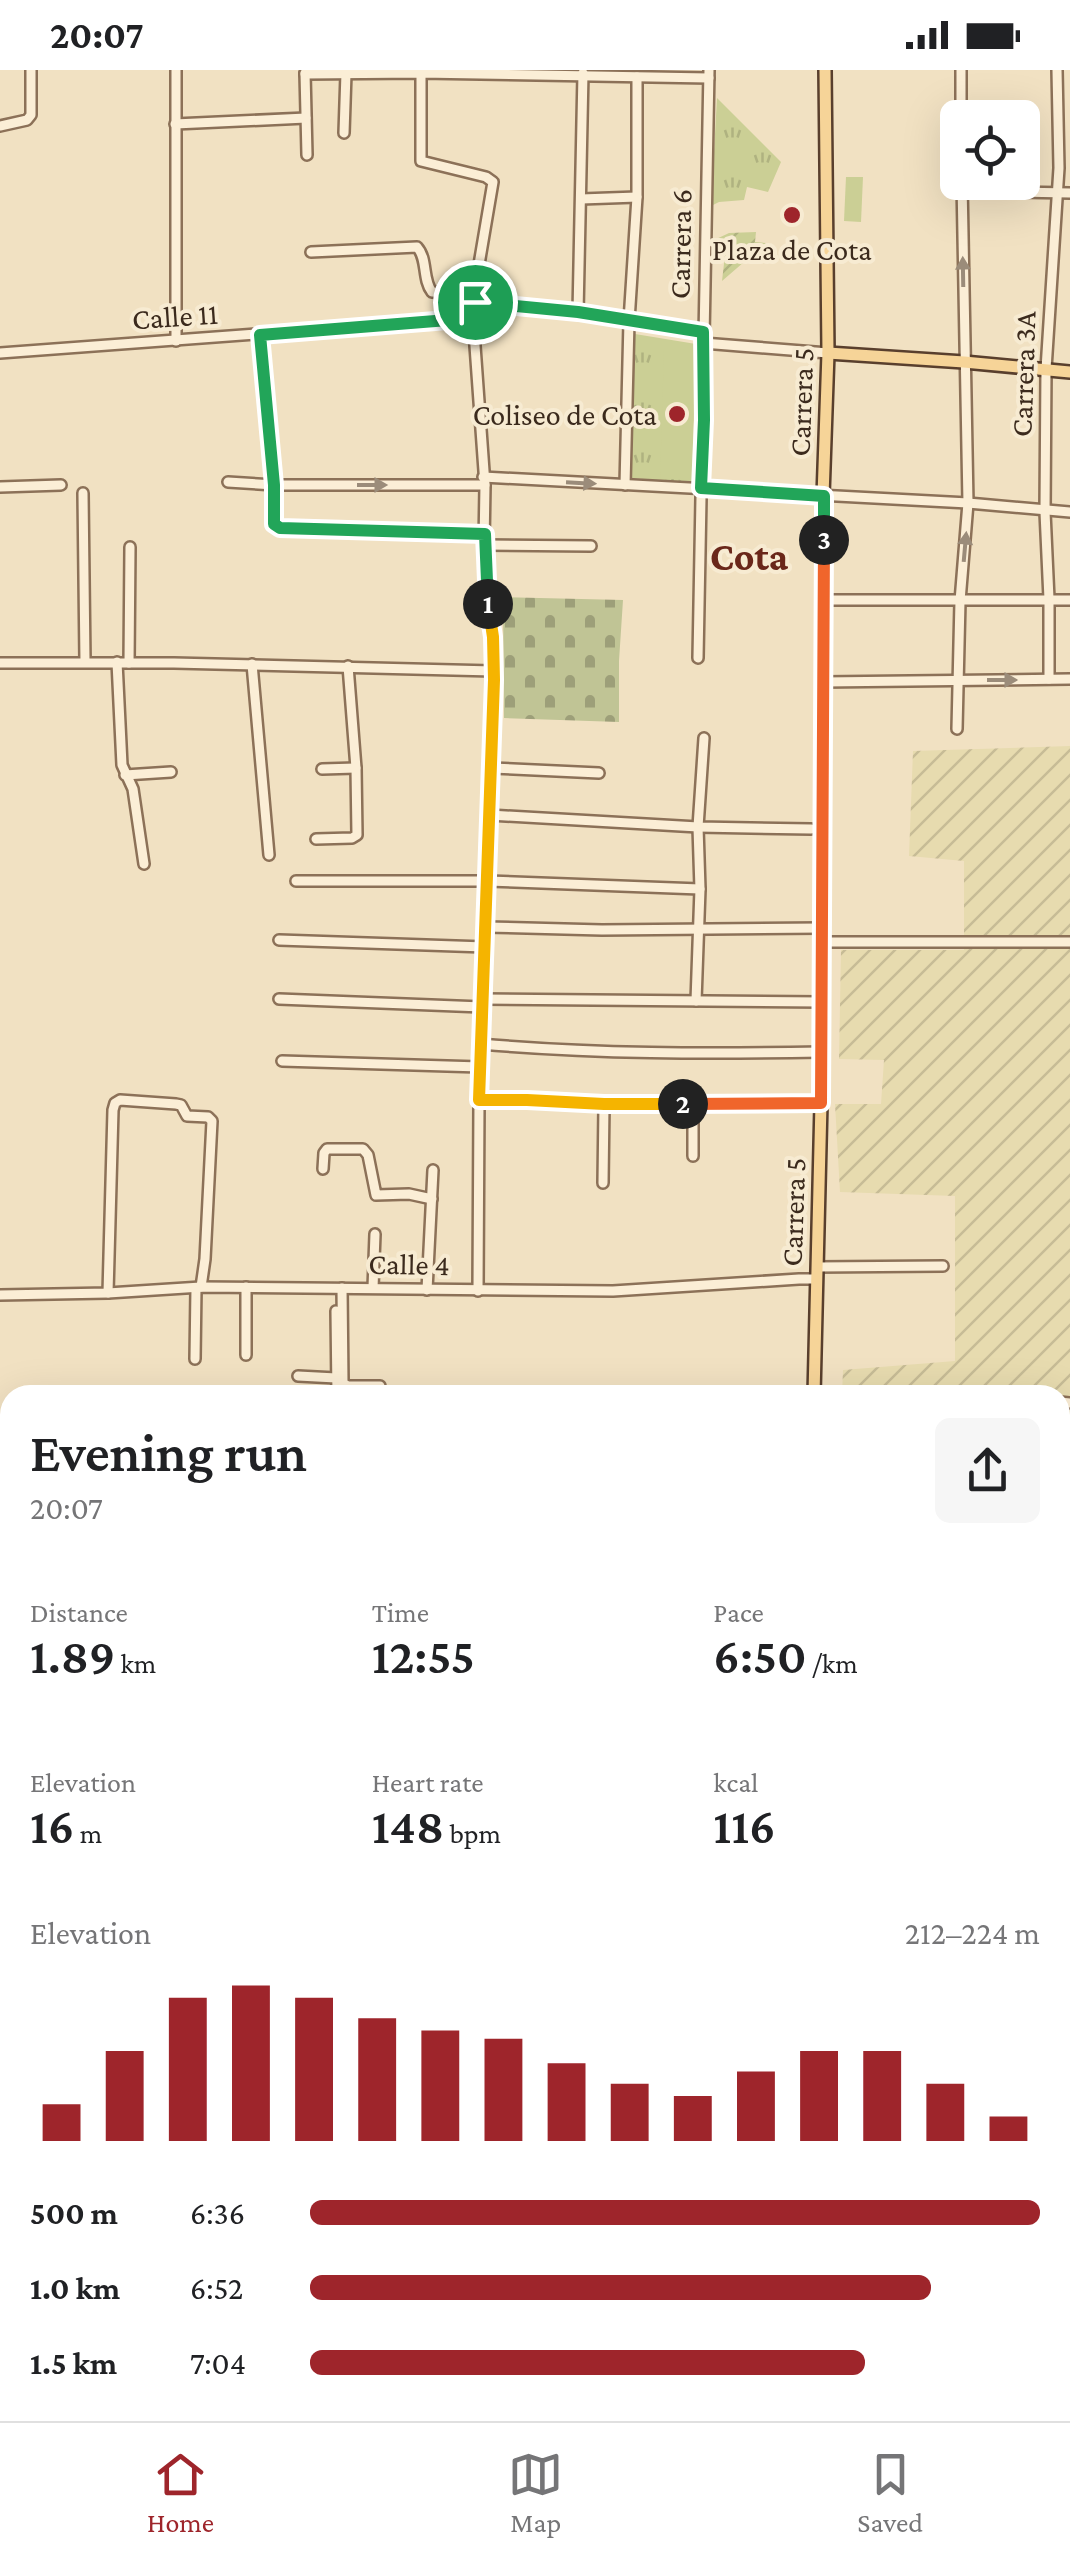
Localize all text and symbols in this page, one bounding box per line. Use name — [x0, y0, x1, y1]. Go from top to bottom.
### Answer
text: 20:07 — [50, 14, 144, 56]
map controls — [940, 100, 1040, 200]
button: locate — [940, 100, 1040, 200]
street label: Carrera 6 — [663, 189, 697, 299]
marker: Plaza de Cota — [781, 204, 803, 226]
place label: Plaza de Cota — [712, 233, 872, 266]
one-way arrow — [955, 256, 971, 288]
pin — [433, 260, 518, 345]
icon: arrive — [448, 275, 503, 330]
street label: Calle 11 — [131, 297, 219, 335]
street label: Carrera 3A — [1004, 310, 1042, 437]
street label: Carrera 5 — [783, 347, 819, 457]
place label: Coliseo de Cota — [473, 398, 657, 431]
marker: Coliseo de Cota — [666, 403, 688, 425]
one-way arrow — [565, 475, 597, 491]
one-way arrow — [356, 477, 388, 493]
pin: 3 — [799, 515, 849, 565]
text: 3 — [817, 524, 831, 555]
one-way arrow — [957, 531, 973, 563]
district label: Cota — [710, 534, 789, 579]
pin: 1 — [463, 579, 513, 629]
text: 1 — [483, 588, 493, 619]
one-way arrow — [986, 672, 1018, 688]
pin: 2 — [658, 1079, 708, 1129]
text: 2 — [676, 1088, 690, 1119]
street label: Carrera 5 — [775, 1157, 811, 1267]
street label: Calle 4 — [368, 1247, 450, 1281]
button: share — [935, 1418, 1040, 1523]
text: Evening run — [30, 1422, 307, 1483]
text: 20:07 — [30, 1490, 103, 1526]
text: Distance — [30, 1597, 128, 1628]
text: Time — [372, 1597, 429, 1628]
text: Pace — [713, 1597, 764, 1628]
text: 1.89 — [30, 1628, 115, 1684]
text: 12:55 — [372, 1628, 475, 1684]
text: 6:50 — [713, 1628, 807, 1684]
text: km — [115, 1648, 156, 1679]
text: /km — [807, 1648, 858, 1679]
text: Elevation — [30, 1767, 136, 1798]
text: Heart rate — [372, 1767, 484, 1798]
text: kcal — [713, 1767, 758, 1798]
text: 16 — [30, 1798, 74, 1854]
text: 148 — [372, 1798, 444, 1854]
text: 116 — [713, 1798, 776, 1854]
text: m — [74, 1818, 102, 1849]
text: bpm — [444, 1818, 501, 1849]
text: Elevation — [30, 1915, 151, 1951]
text: 212–224 m — [905, 1915, 1040, 1951]
text: 500 m — [30, 2195, 118, 2231]
text: 6:36 — [190, 2195, 245, 2231]
text: 1.0 km — [30, 2270, 120, 2306]
text: 6:52 — [190, 2270, 243, 2306]
text: 1.5 km — [30, 2345, 117, 2381]
text: 7:04 — [190, 2345, 246, 2381]
tab: Home — [147, 2447, 214, 2538]
tab: Map — [508, 2447, 563, 2538]
tab: Saved — [857, 2447, 923, 2538]

